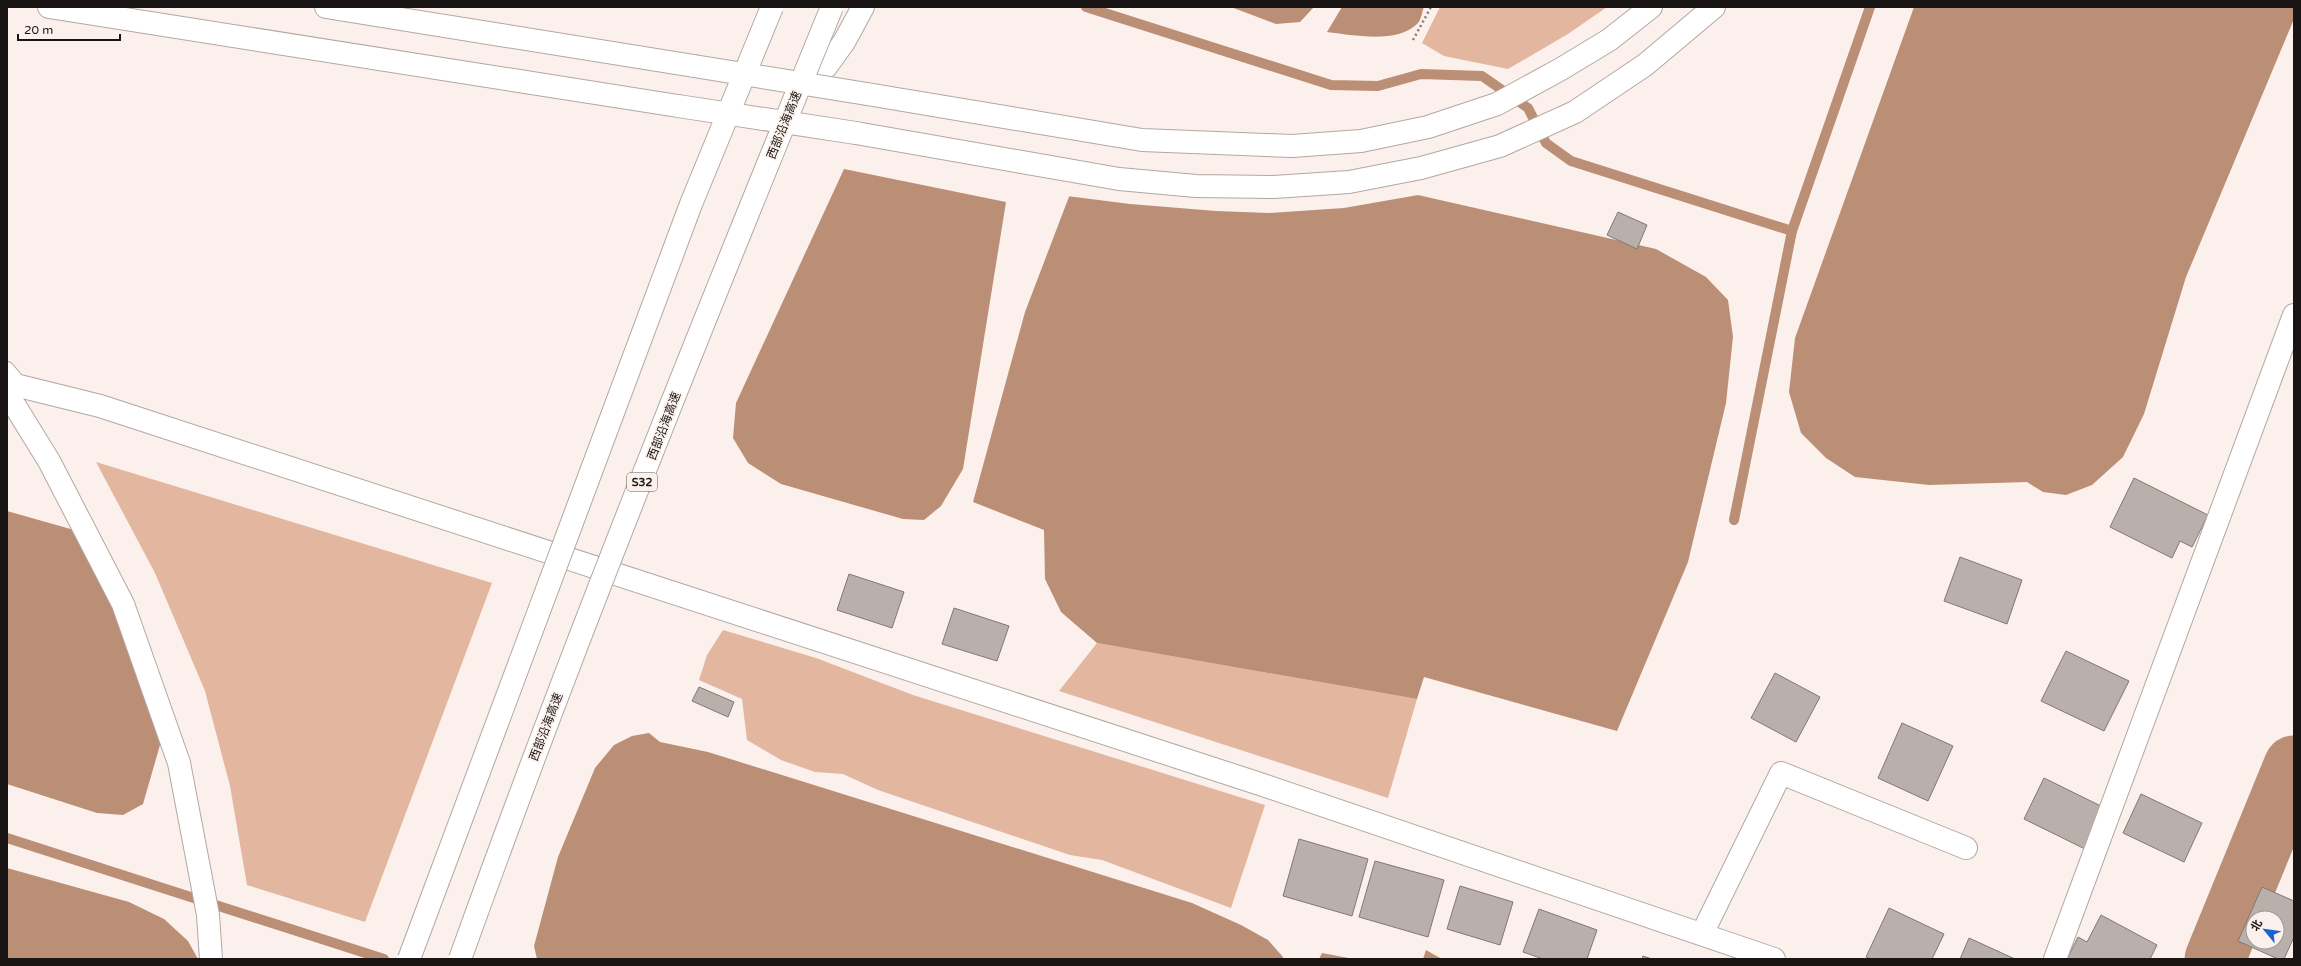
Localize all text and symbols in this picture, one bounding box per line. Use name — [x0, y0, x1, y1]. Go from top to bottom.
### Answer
scale bar — [18, 16, 120, 42]
text: 20 m — [24, 23, 53, 37]
street label: 西部沿海高速 — [764, 89, 804, 161]
street label: 西部沿海高速 — [645, 390, 683, 462]
road number: S32 — [627, 473, 657, 491]
street label: 西部沿海高速 — [527, 691, 565, 763]
north arrow — [2245, 910, 2285, 950]
text: 北 — [2248, 917, 2265, 933]

